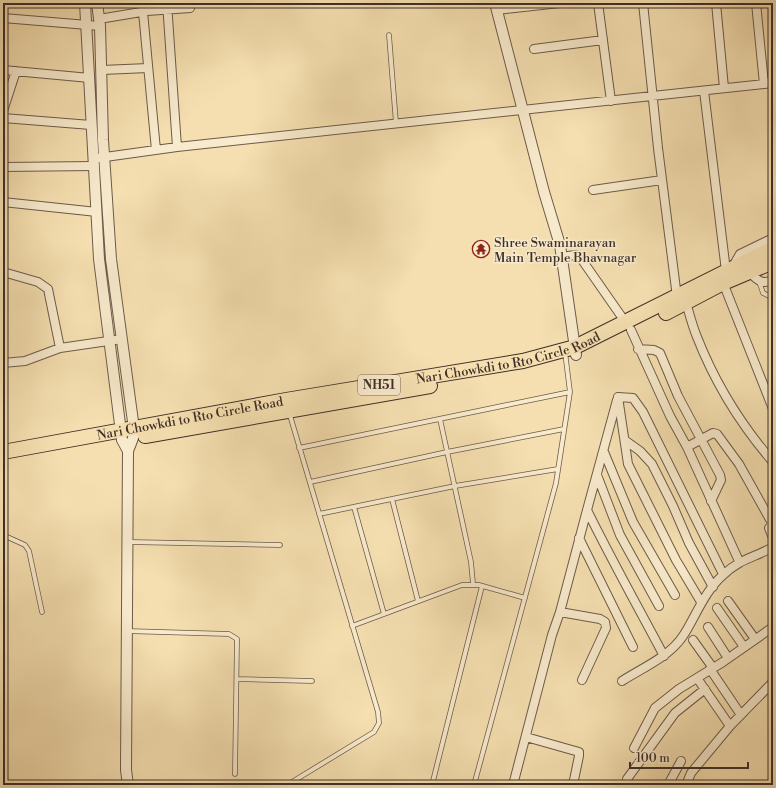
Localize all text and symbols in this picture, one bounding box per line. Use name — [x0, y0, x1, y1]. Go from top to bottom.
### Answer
place label: Shree Swaminarayan Main Temple Bhavnagar — [494, 235, 637, 266]
temple icon: Shree Swaminarayan Main Temple Bhavnagar — [471, 239, 491, 259]
street label: Nari Chowkdi to Rto Circle Road — [415, 328, 604, 387]
road number: NH51 — [358, 375, 400, 395]
street label: Nari Chowkdi to Rto Circle Road — [96, 394, 285, 444]
scale bar — [630, 744, 748, 770]
text: 100 m — [636, 751, 670, 766]

